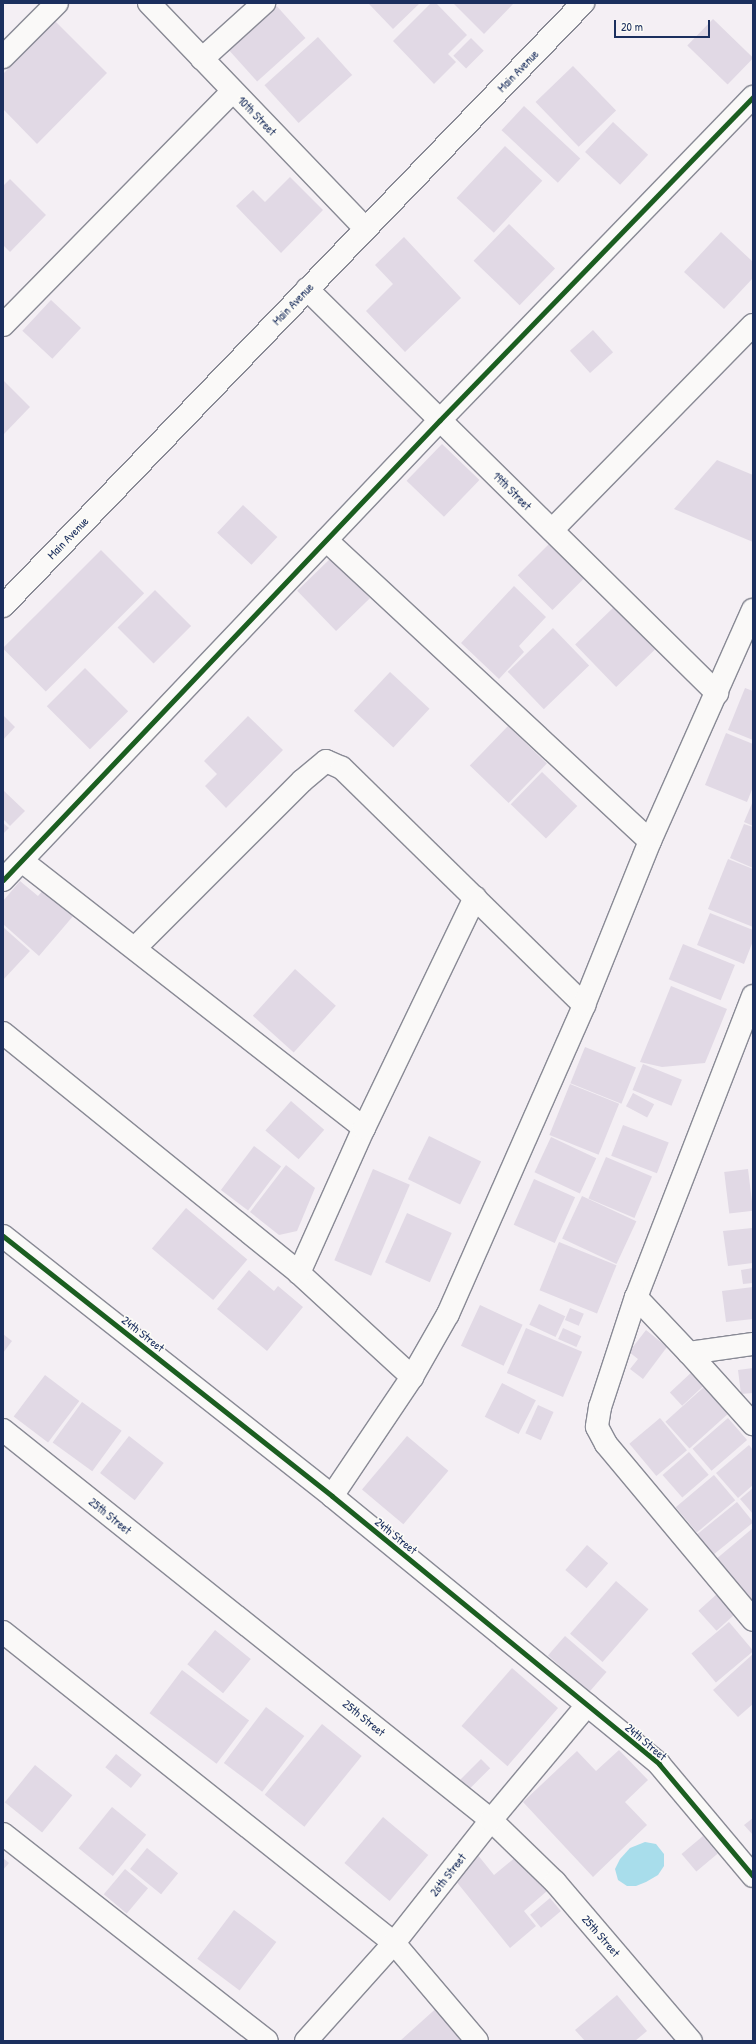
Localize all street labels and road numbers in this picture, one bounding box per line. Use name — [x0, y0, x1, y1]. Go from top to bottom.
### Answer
street label: Main Avenue — [494, 47, 542, 95]
street label: 10th Street — [235, 93, 279, 139]
street label: Main Avenue — [269, 280, 317, 328]
street label: 19th Street — [490, 469, 534, 513]
street label: Main Avenue — [44, 514, 92, 562]
street label: 24th Street — [119, 1313, 167, 1355]
street label: 25th Street — [86, 1494, 134, 1538]
street label: 24th Street — [372, 1515, 420, 1557]
street label: 25th Street — [340, 1696, 388, 1740]
street label: 24th Street — [622, 1720, 670, 1764]
street label: 26th Street — [427, 1851, 469, 1899]
street label: 25th Street — [579, 1912, 623, 1960]

